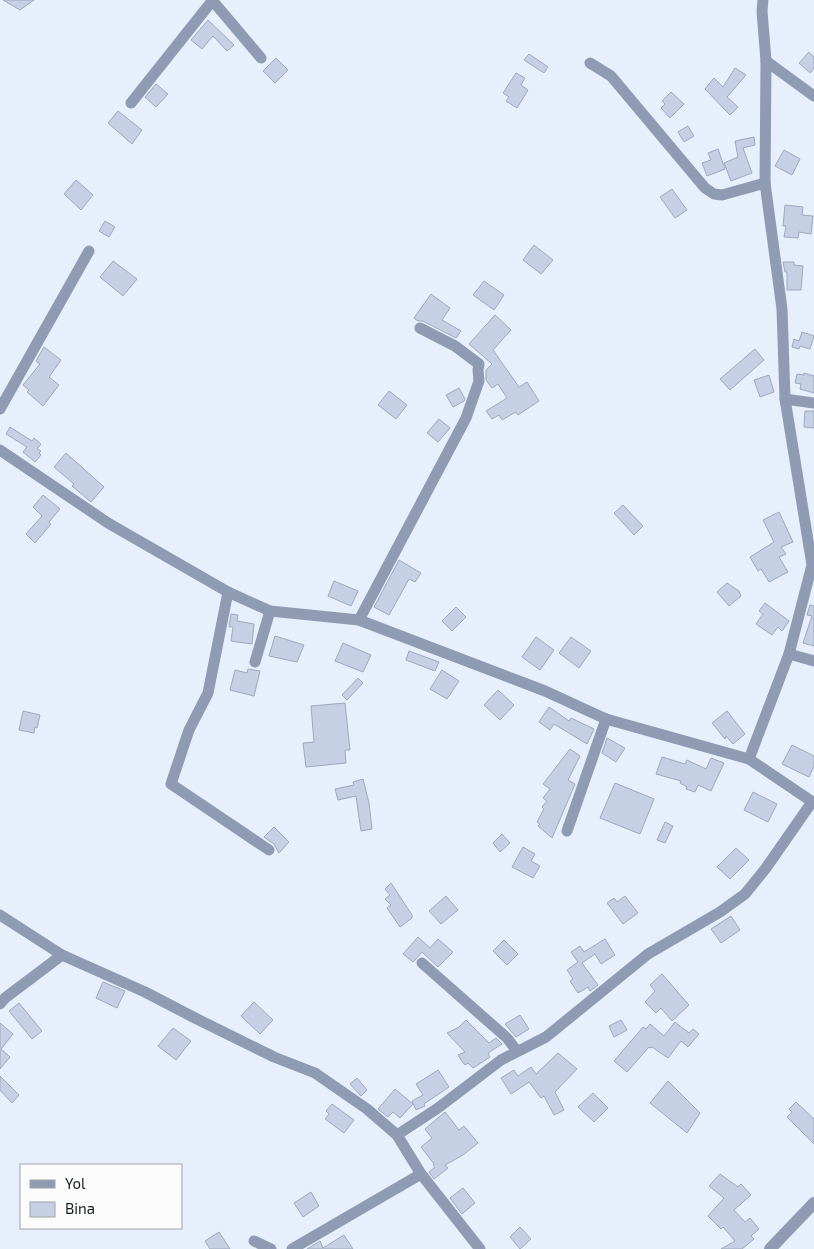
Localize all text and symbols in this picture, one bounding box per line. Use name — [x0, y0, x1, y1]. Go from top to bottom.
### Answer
legend — [20, 1164, 182, 1229]
text: Yol — [65, 1174, 86, 1192]
text: Bina — [65, 1199, 95, 1217]

